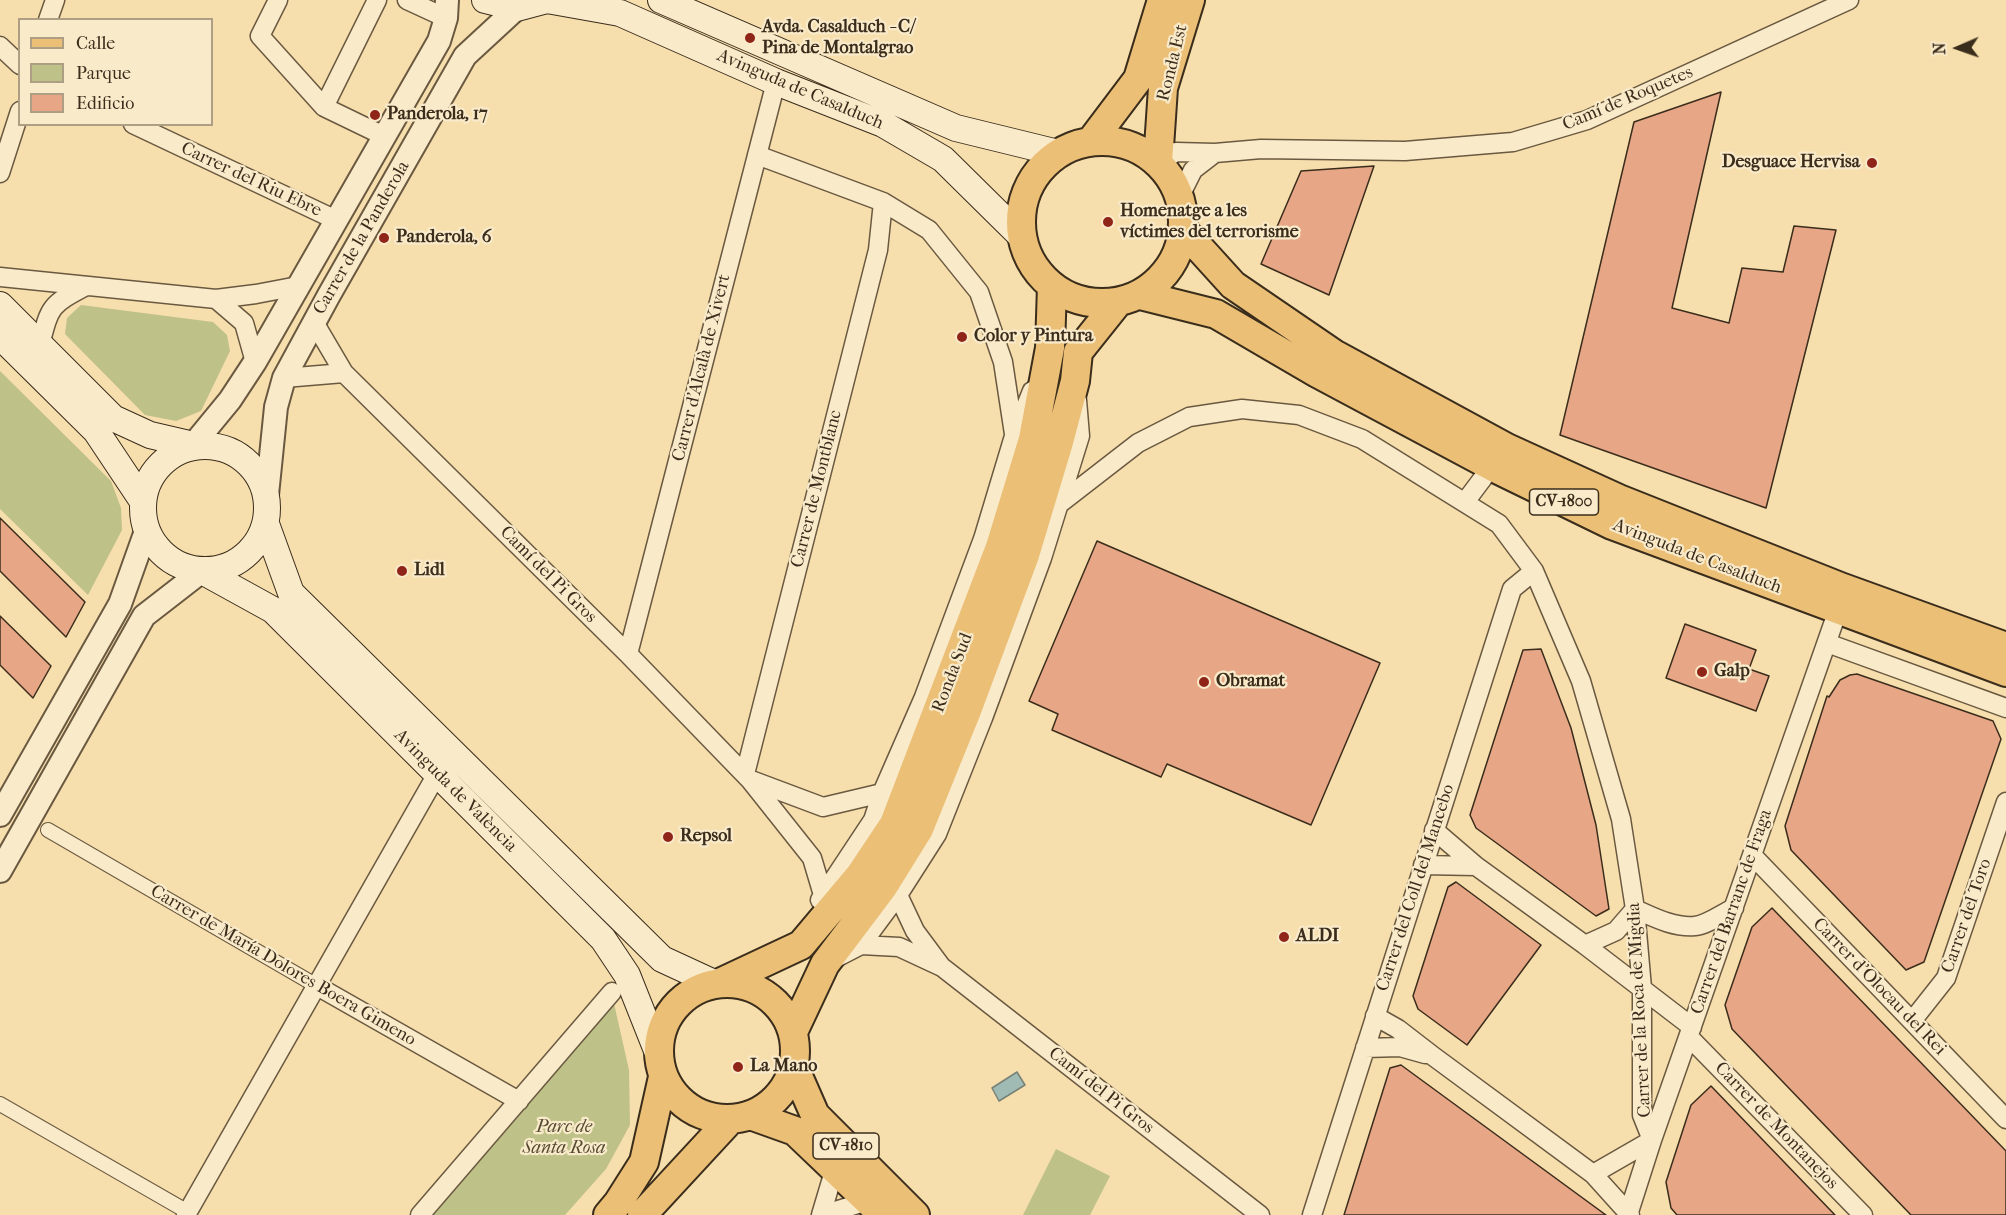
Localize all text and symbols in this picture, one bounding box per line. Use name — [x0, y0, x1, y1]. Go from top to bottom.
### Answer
place label: Avda. Casalduch - C/ Pina de Montalgrao — [762, 17, 915, 60]
legend — [18, 18, 213, 126]
north arrow — [1928, 18, 1988, 78]
street label: Ronda Est — [1153, 22, 1193, 104]
marker: Avda. Casalduch - C/ Pina de Montalgrao — [743, 31, 757, 45]
text: Calle — [76, 33, 115, 54]
text: N — [1930, 42, 1949, 55]
street label: Avinguda de Casalduch — [714, 45, 886, 135]
street label: Camí de Roquetes — [1560, 62, 1696, 136]
text: Parque — [76, 63, 131, 84]
text: Edificio — [76, 93, 134, 114]
place label: Panderola, 17 — [387, 104, 488, 126]
marker: Panderola, 17 — [368, 108, 382, 122]
street label: Carrer del Riu Ebre — [177, 138, 325, 222]
place label: Desguace Hervisa — [1722, 152, 1860, 174]
marker: Desguace Hervisa — [1865, 156, 1879, 170]
street label: Carrer de la Panderola — [309, 157, 415, 319]
place label: Homenatge a les víctimes del terrorisme — [1120, 201, 1299, 244]
marker: Homenatge a les víctimes del terrorisme — [1101, 215, 1115, 229]
place label: Panderola, 6 — [396, 227, 491, 249]
marker: Panderola, 6 — [377, 231, 391, 245]
street label: Carrer d'Alcalà de Xivert — [668, 272, 736, 464]
place label: Color y Pintura — [974, 326, 1093, 348]
marker: Color y Pintura — [955, 330, 969, 344]
street label: Carrer de Montblanc — [787, 408, 847, 570]
road number: CV-1800 — [1530, 489, 1598, 515]
street label: Avinguda de Casalduch — [1610, 515, 1784, 599]
street label: Camí del Pi Gros — [495, 522, 601, 628]
place label: Lidl — [414, 560, 445, 582]
marker: Lidl — [395, 564, 409, 578]
street label: Ronda Sud — [928, 630, 978, 716]
place label: Galp — [1714, 661, 1750, 683]
marker: Galp — [1695, 665, 1709, 679]
place label: Obramat — [1216, 671, 1285, 693]
marker: Obramat — [1197, 675, 1211, 689]
street label: Avinguda de València — [389, 725, 521, 857]
street label: Carrer del Coll del Mancebo — [1372, 782, 1460, 994]
street label: Carrer del Barranc de Fraga — [1687, 807, 1777, 1017]
place label: Repsol — [680, 826, 732, 848]
marker: Repsol — [661, 830, 675, 844]
street label: Carrer del Toro — [1937, 856, 1997, 976]
street label: Carrer de María Dolores Boera Gimeno — [146, 881, 420, 1051]
street label: Carrer de la Roca de Migdia — [1624, 902, 1656, 1118]
street label: Carrer d'Olocau del Rei — [1808, 914, 1950, 1060]
place label: ALDI — [1296, 926, 1339, 948]
marker: ALDI — [1277, 930, 1291, 944]
street label: Camí del Pi Gros — [1044, 1043, 1158, 1139]
place label: La Mano — [750, 1056, 817, 1078]
street label: Carrer de Montanejos — [1710, 1058, 1842, 1194]
marker: La Mano — [731, 1060, 745, 1074]
park label: Parc de Santa Rosa — [523, 1117, 605, 1160]
road number: CV-1810 — [813, 1133, 879, 1159]

